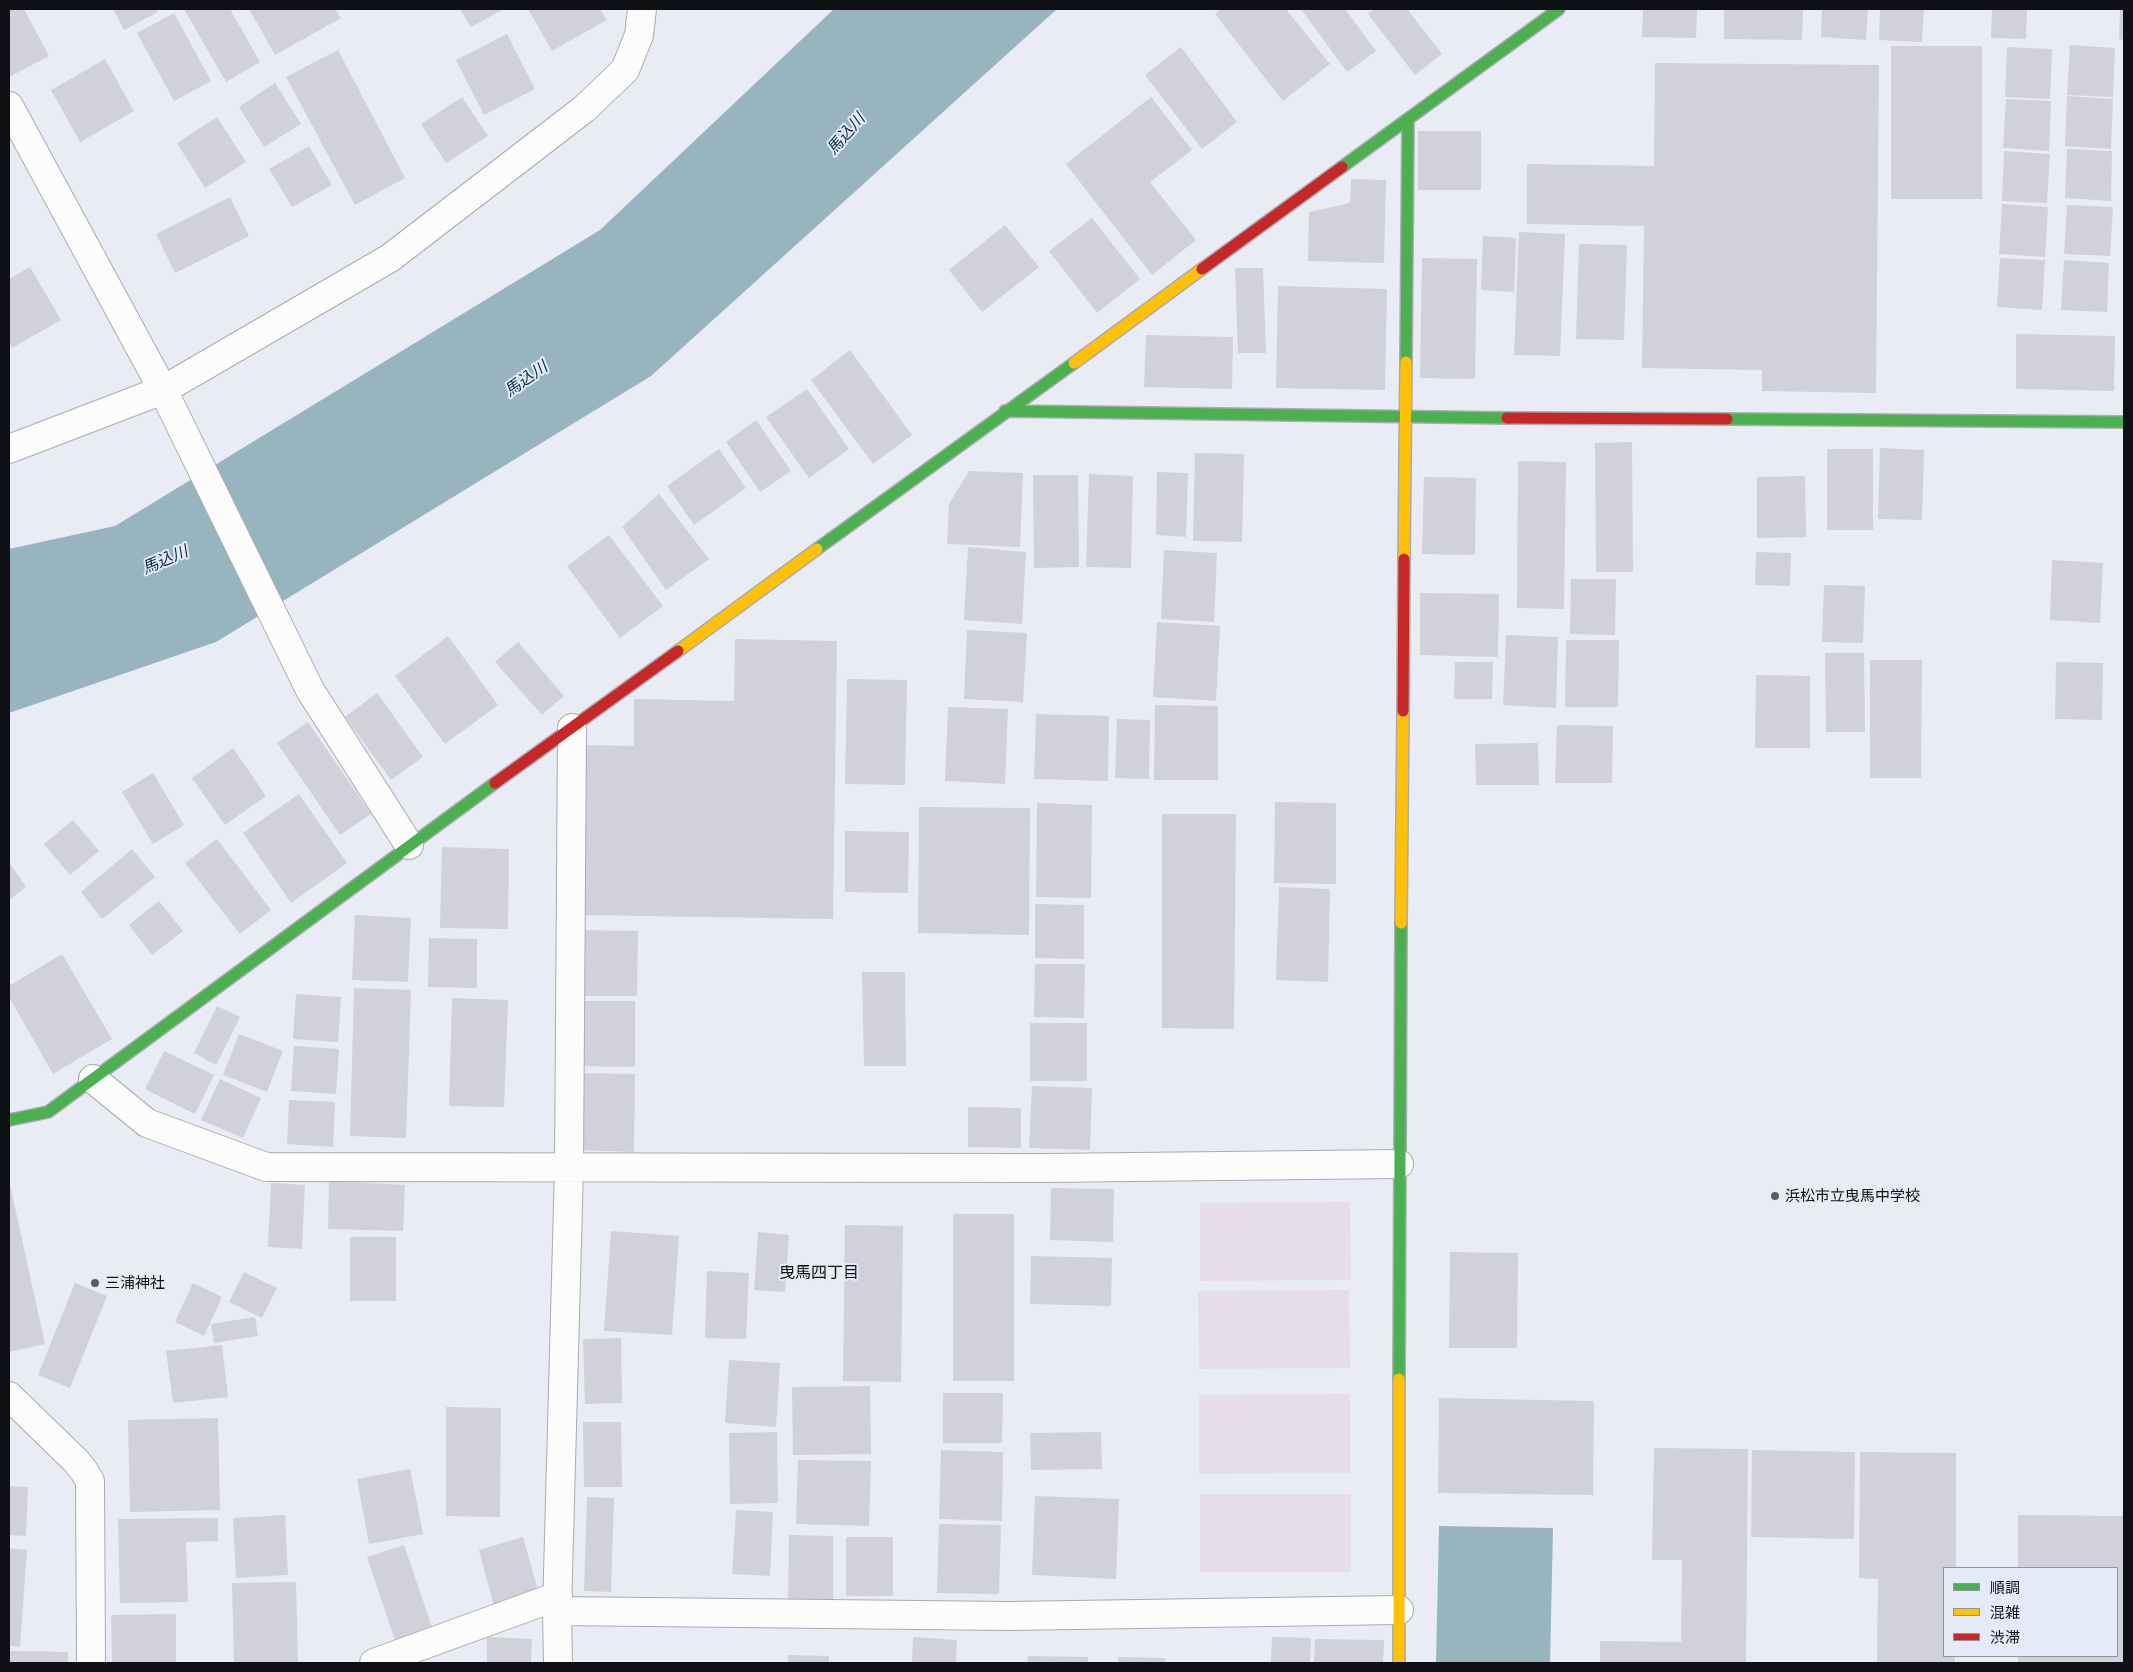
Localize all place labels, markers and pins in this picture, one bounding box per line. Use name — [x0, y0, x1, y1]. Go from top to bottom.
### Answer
place label: 浜松市立曳馬中学校 — [1785, 1187, 1920, 1205]
marker: 浜松市立曳馬中学校 — [1769, 1190, 1781, 1202]
place label: 三浦神社 — [105, 1274, 165, 1292]
marker: 三浦神社 — [89, 1277, 101, 1289]

